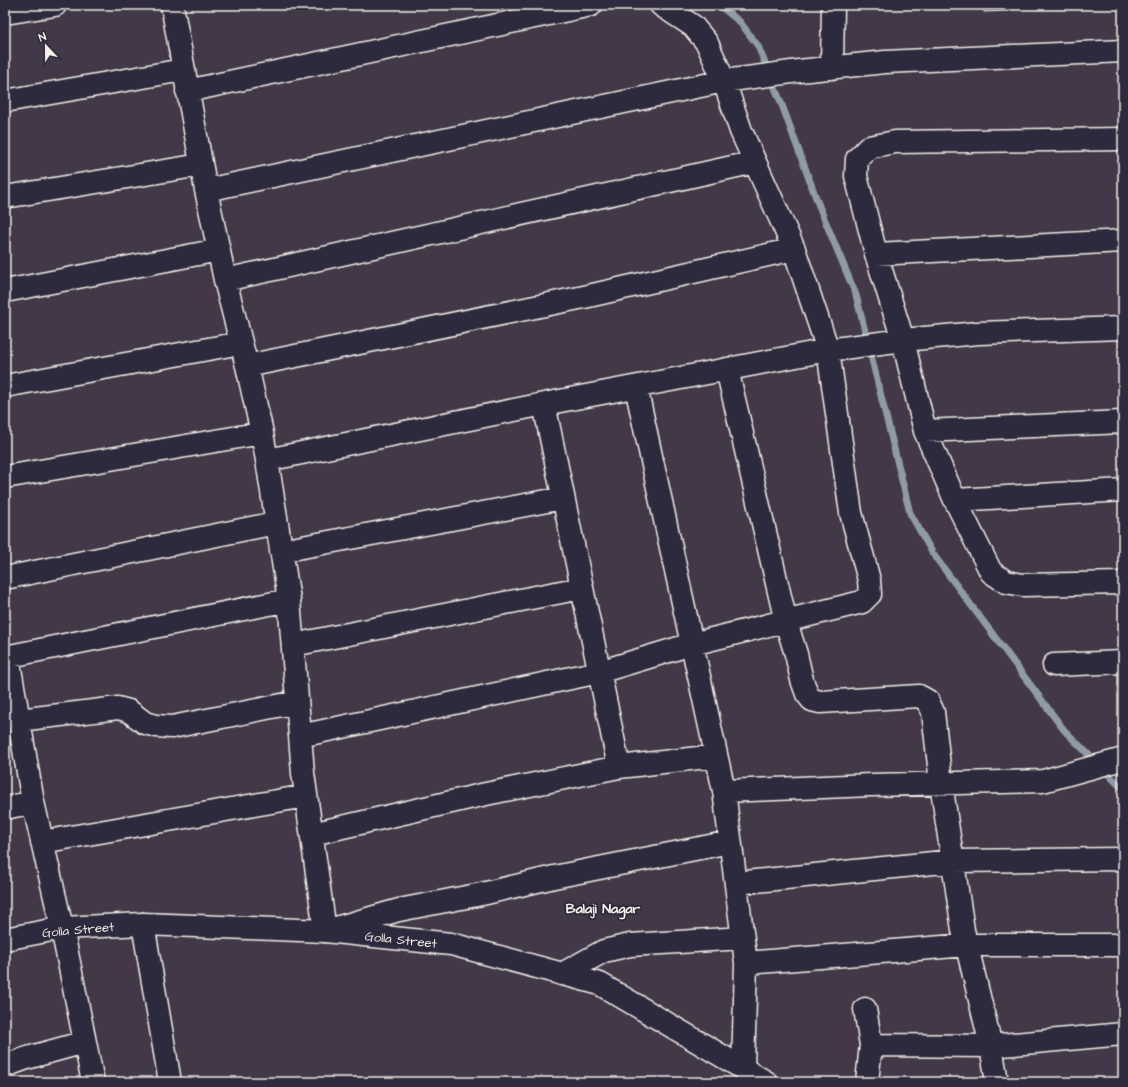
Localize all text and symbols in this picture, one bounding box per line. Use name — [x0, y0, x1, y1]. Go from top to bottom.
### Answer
north arrow — [26, 26, 66, 66]
text: N — [36, 29, 49, 45]
district label: Balaji Nagar — [566, 899, 641, 920]
street label: Golla Street — [41, 918, 116, 942]
street label: Golla Street — [364, 927, 439, 953]

